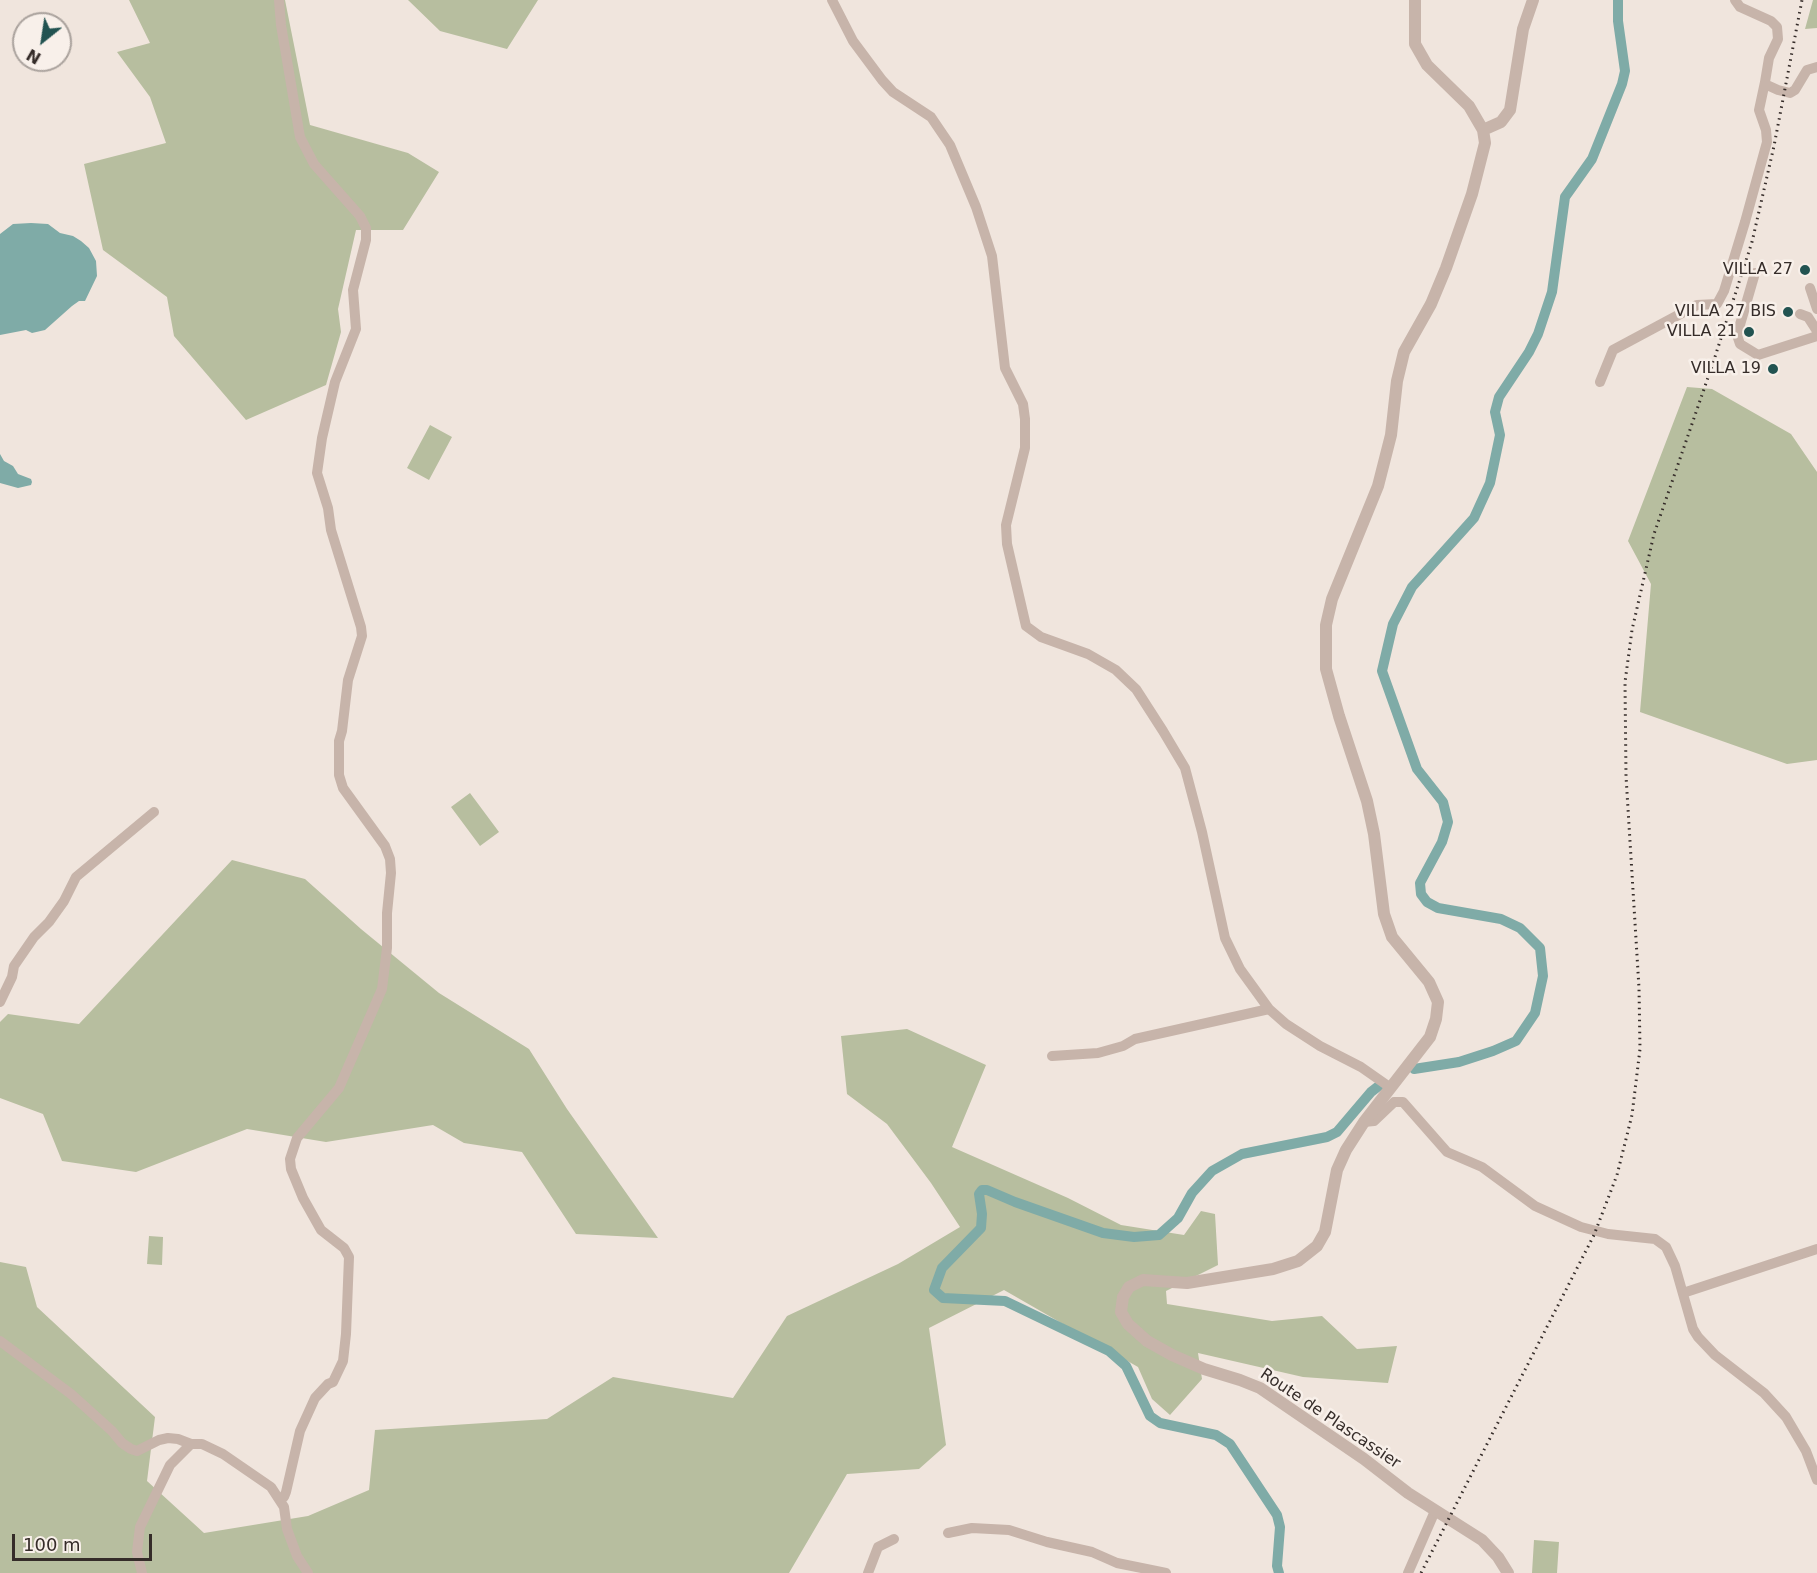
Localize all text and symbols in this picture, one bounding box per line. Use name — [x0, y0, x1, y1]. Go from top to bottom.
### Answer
north arrow — [12, 12, 72, 72]
text: N — [23, 45, 44, 68]
place label: VILLA 27 — [1723, 260, 1793, 280]
marker: VILLA 27 — [1798, 263, 1812, 277]
place label: VILLA 27 BIS — [1675, 302, 1776, 322]
marker: VILLA 27 BIS — [1781, 305, 1795, 319]
place label: VILLA 21 — [1667, 322, 1737, 342]
marker: VILLA 21 — [1742, 325, 1756, 339]
place label: VILLA 19 — [1691, 359, 1761, 379]
marker: VILLA 19 — [1766, 362, 1780, 376]
street label: Route de Plascassier — [1256, 1365, 1404, 1473]
scale bar — [15, 1522, 154, 1560]
text: 100 m — [23, 1534, 81, 1555]

